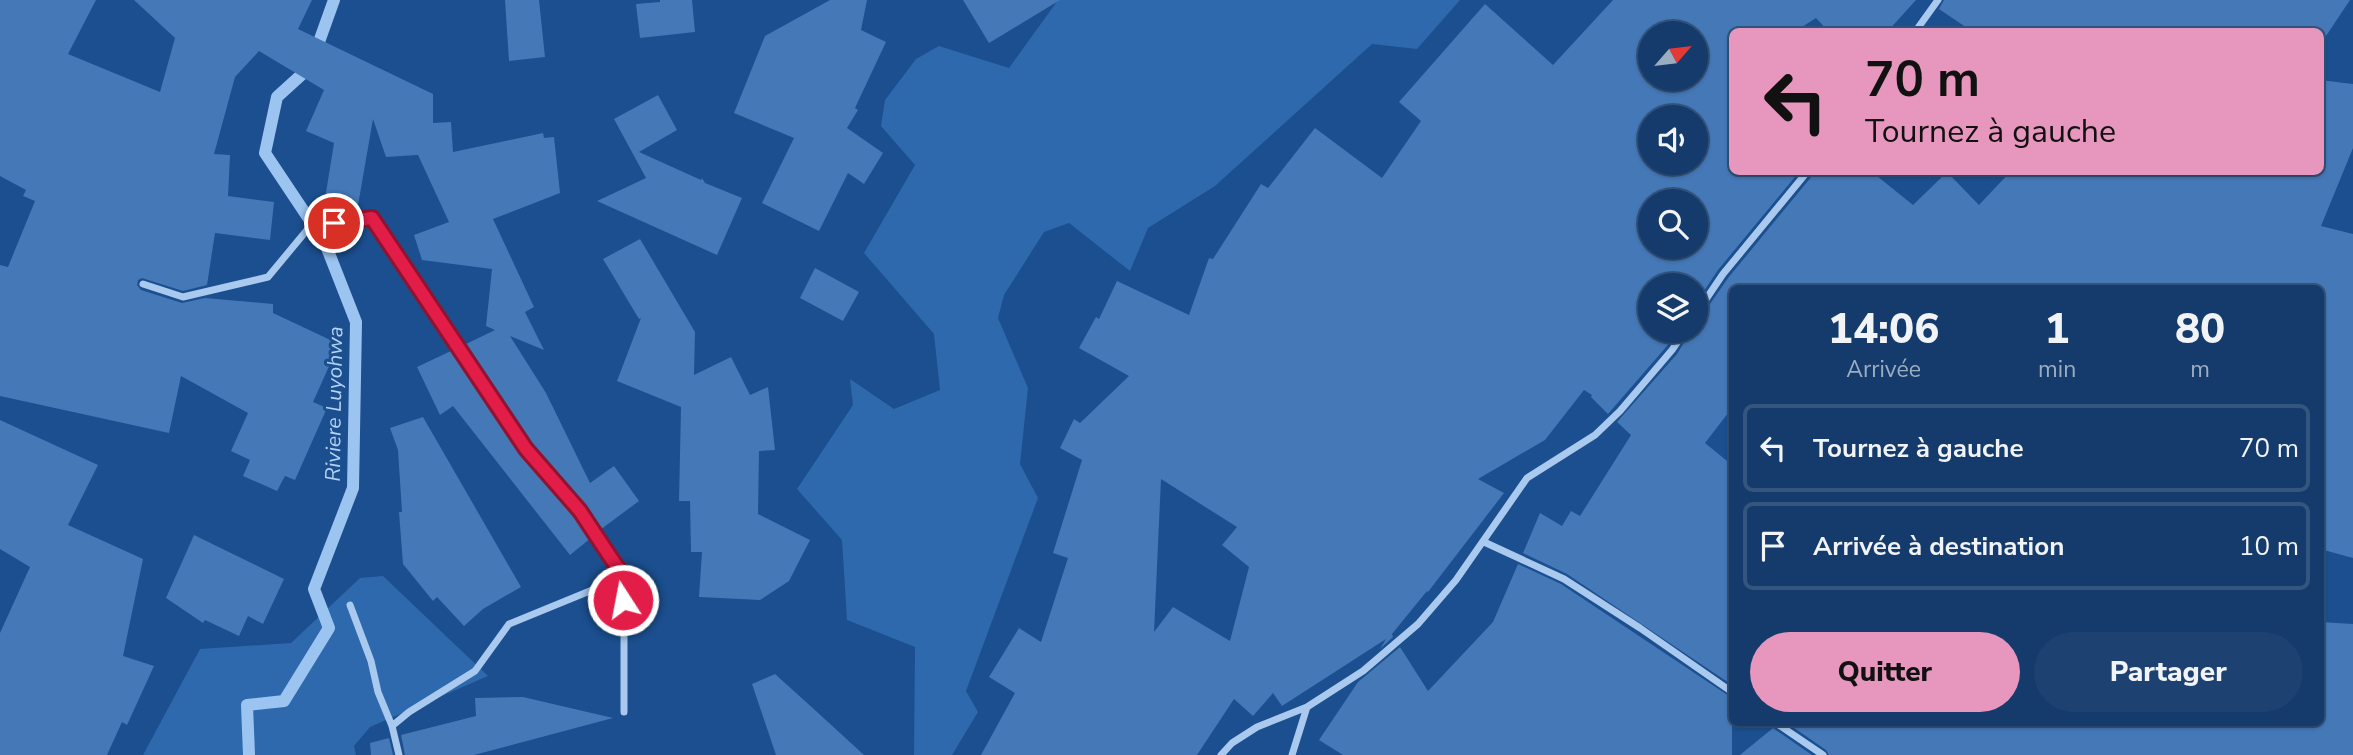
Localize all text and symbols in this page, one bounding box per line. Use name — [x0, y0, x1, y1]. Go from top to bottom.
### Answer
north arrow — [1638, 21, 1708, 91]
map controls — [1638, 21, 1708, 343]
text: 70 m — [1865, 46, 1980, 113]
icon: left — [1750, 56, 1841, 147]
button: sound — [1638, 105, 1708, 175]
text: Tournez à gauche — [1865, 110, 2116, 153]
button: search — [1638, 189, 1708, 259]
pin — [304, 193, 364, 253]
icon: arrive — [315, 204, 353, 242]
button: layers — [1638, 273, 1708, 343]
text: 14:06 — [1828, 301, 1939, 358]
text: 1 — [2045, 301, 2070, 358]
text: 80 — [2175, 301, 2225, 358]
water label: Riviere Luyohwa — [319, 326, 349, 482]
text: Arrivée — [1846, 354, 1921, 385]
text: min — [2038, 354, 2076, 385]
text: m — [2190, 354, 2210, 385]
icon: left — [1754, 429, 1792, 467]
text: Tournez à gauche — [1813, 431, 2024, 466]
text: 70 m — [2239, 431, 2299, 466]
icon: arrive — [1754, 527, 1792, 565]
text: Arrivée à destination — [1813, 529, 2064, 564]
text: 10 m — [2239, 529, 2299, 564]
position arrow — [586, 563, 660, 637]
button: Quitter — [1750, 632, 2020, 712]
button: Partager — [2034, 632, 2303, 712]

